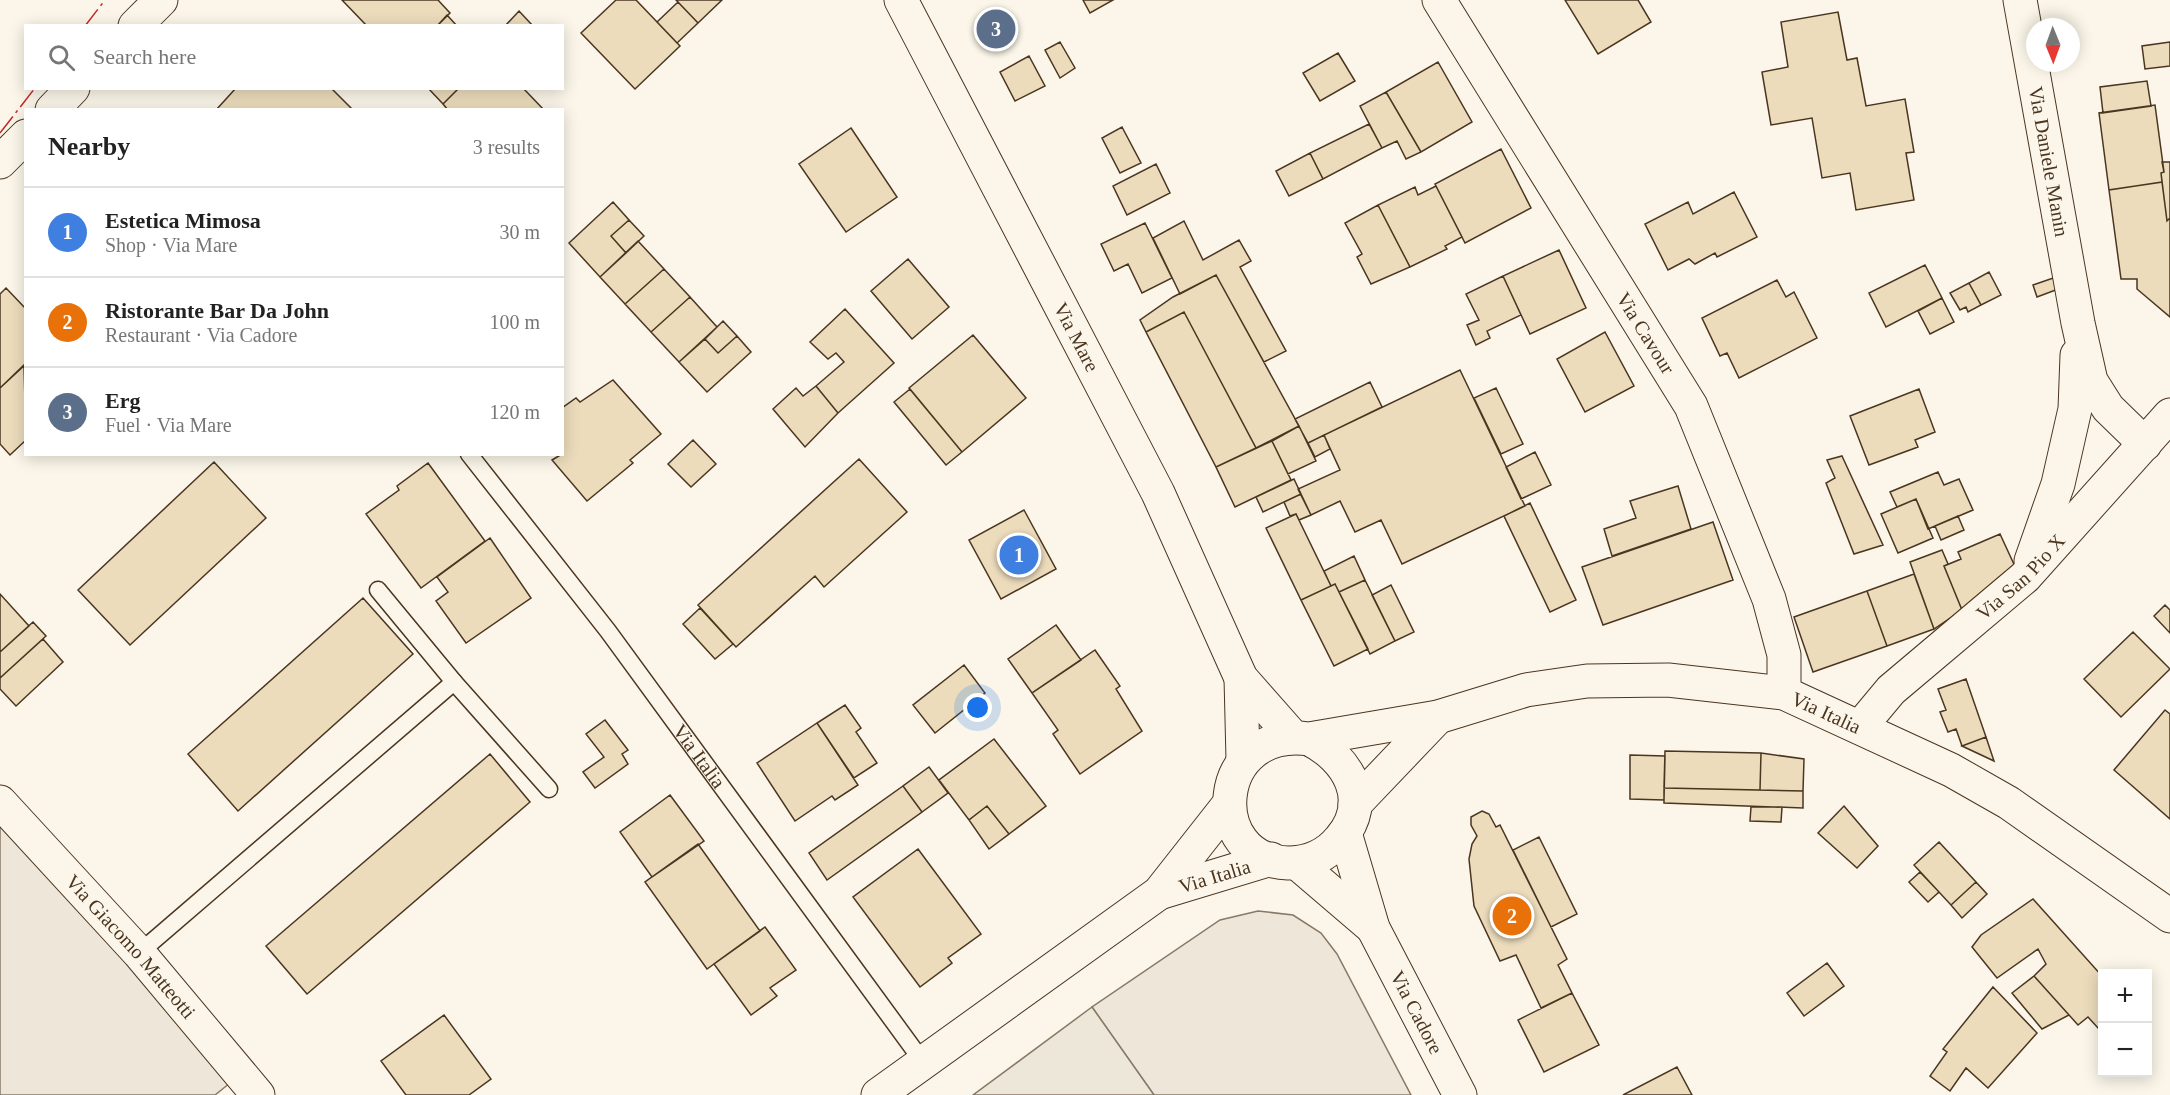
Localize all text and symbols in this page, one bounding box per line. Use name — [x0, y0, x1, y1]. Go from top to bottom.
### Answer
pin: 3 — [976, 6, 1016, 51]
north arrow — [2026, 18, 2080, 72]
search box — [24, 24, 564, 90]
icon: search — [45, 41, 78, 74]
text: Search here — [93, 44, 196, 69]
street label: Via Daniele Manin — [2025, 85, 2073, 238]
text: Nearby — [48, 132, 130, 161]
text: 3 results — [473, 136, 540, 158]
text: Estetica Mimosa — [105, 208, 261, 233]
text: 1 — [63, 221, 73, 243]
text: 30 m — [499, 221, 540, 243]
text: Shop · Via Mare — [105, 234, 237, 256]
street label: Via Cavour — [1612, 288, 1679, 378]
text: Ristorante Bar Da John — [105, 298, 329, 323]
street label: Via Mare — [1050, 299, 1104, 375]
text: 2 — [63, 311, 73, 333]
text: 100 m — [489, 311, 540, 333]
text: Restaurant · Via Cadore — [105, 324, 297, 346]
text: Erg — [105, 388, 140, 413]
text: 3 — [63, 401, 73, 423]
text: 120 m — [489, 401, 540, 423]
text: Fuel · Via Mare — [105, 414, 232, 436]
street label: Via San Pio X — [1972, 529, 2069, 624]
pin: 1 — [1000, 532, 1038, 578]
street label: Via Italia — [1788, 687, 1865, 738]
your location — [963, 693, 992, 722]
street label: Via Italia — [669, 720, 730, 792]
street label: Via Italia — [1176, 855, 1253, 897]
street label: Via Giacomo Matteotti — [62, 870, 200, 1023]
pin: 2 — [1492, 894, 1532, 938]
street label: Via Cadore — [1386, 967, 1448, 1058]
map controls — [2098, 969, 2152, 1077]
button: + — [2098, 969, 2152, 1023]
button: − — [2098, 1023, 2152, 1077]

